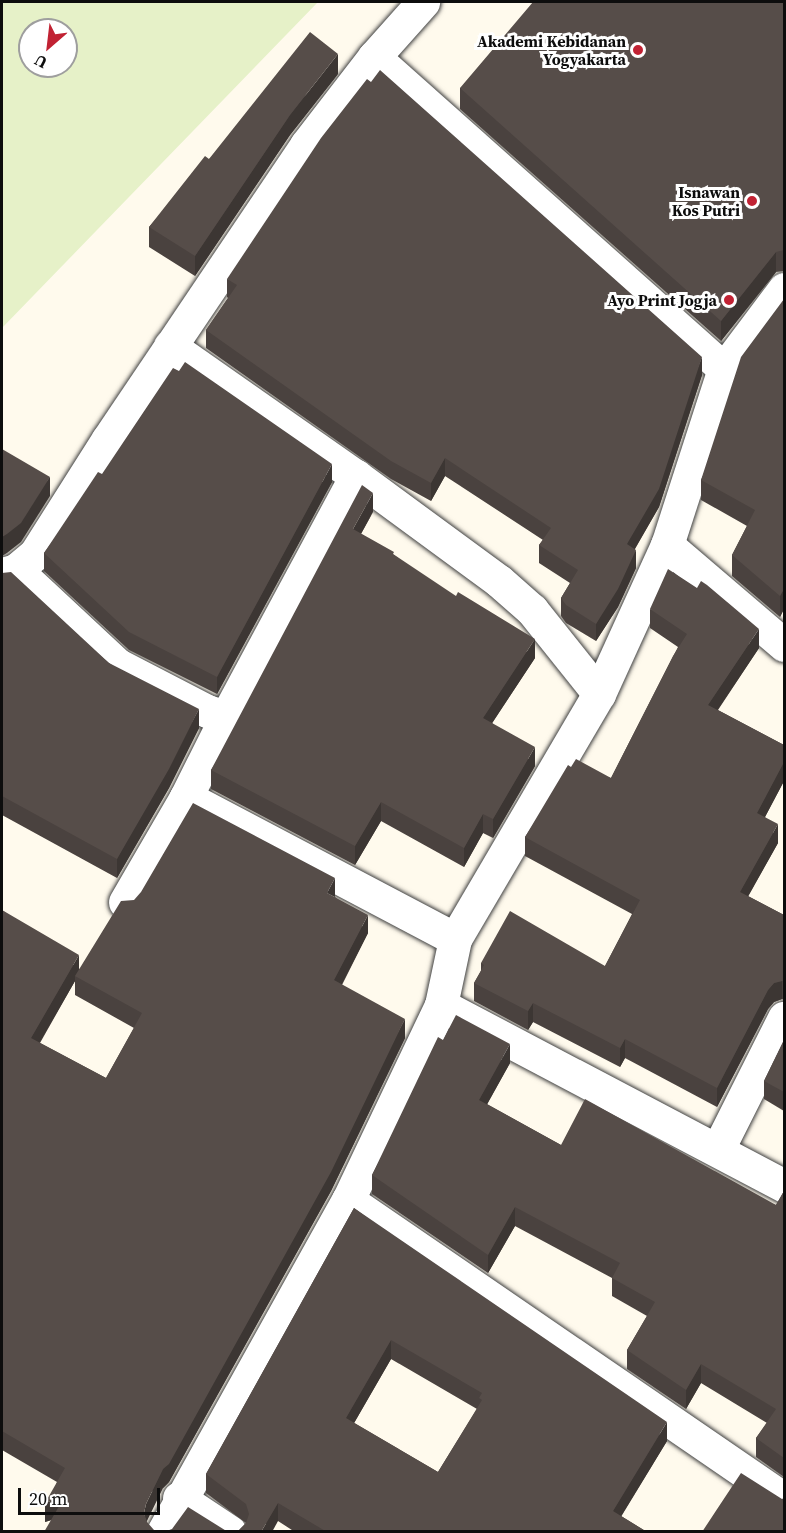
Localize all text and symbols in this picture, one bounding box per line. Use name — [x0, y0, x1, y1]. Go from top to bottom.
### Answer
north arrow — [18, 18, 78, 78]
place label: Akademi Kebidanan Yogyakarta — [477, 31, 626, 69]
marker: Akademi Kebidanan Yogyakarta — [631, 43, 645, 57]
text: U — [30, 50, 51, 75]
place label: Isnawan Kos Putri — [672, 182, 740, 220]
marker: Isnawan Kos Putri — [745, 194, 759, 208]
place label: Ayo Print Jogja — [607, 290, 717, 310]
marker: Ayo Print Jogja — [722, 293, 736, 307]
scale bar — [21, 1476, 164, 1514]
text: 20 m — [29, 1486, 67, 1511]

